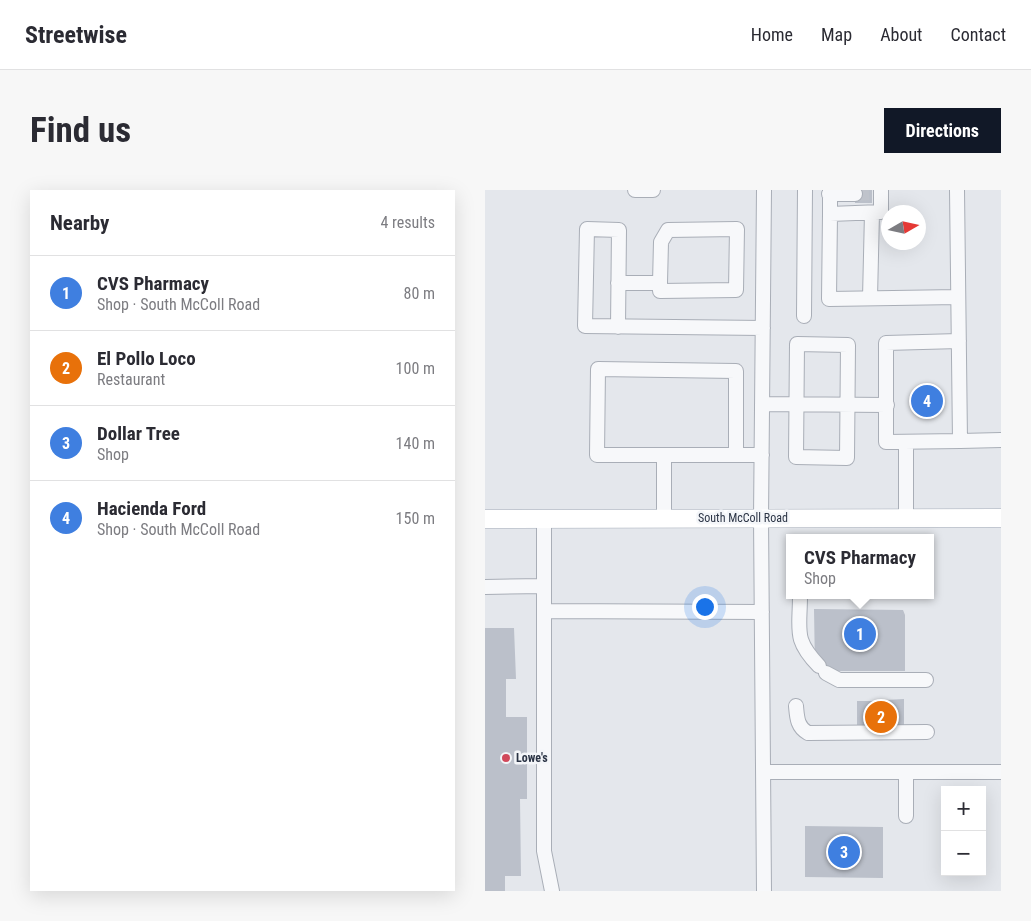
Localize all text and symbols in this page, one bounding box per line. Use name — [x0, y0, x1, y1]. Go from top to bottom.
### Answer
text: Streetwise — [25, 21, 127, 49]
text: Home — [751, 24, 793, 45]
text: Map — [821, 24, 852, 45]
text: About — [880, 24, 922, 45]
text: Contact — [950, 24, 1006, 45]
button: Directions — [884, 108, 1001, 153]
text: Find us — [30, 110, 131, 151]
north arrow — [881, 205, 926, 250]
text: Nearby — [50, 211, 109, 235]
text: 4 results — [380, 213, 435, 232]
text: CVS Pharmacy — [97, 272, 209, 295]
text: 1 — [62, 284, 70, 303]
text: 80 m — [403, 284, 435, 303]
text: Shop · South McColl Road — [97, 295, 260, 314]
text: El Pollo Loco — [97, 347, 196, 370]
text: 2 — [62, 359, 70, 378]
text: 100 m — [396, 359, 435, 378]
text: Restaurant — [97, 370, 165, 389]
pin: 4 — [911, 382, 943, 420]
text: Dollar Tree — [97, 422, 180, 445]
text: 3 — [62, 434, 70, 453]
text: 140 m — [396, 434, 435, 453]
text: Shop — [97, 445, 129, 464]
text: Hacienda Ford — [97, 497, 206, 520]
text: 4 — [62, 509, 70, 528]
text: 150 m — [396, 509, 435, 528]
street label: South McColl Road — [698, 511, 788, 525]
text: Shop · South McColl Road — [97, 520, 260, 539]
popup — [786, 534, 934, 599]
text: CVS Pharmacy — [804, 546, 916, 569]
text: Shop — [804, 569, 836, 588]
your location — [692, 594, 718, 620]
pin: 1 — [844, 615, 876, 653]
pin: 2 — [865, 698, 897, 736]
place label: Lowe's — [516, 751, 548, 765]
marker: Lowe's — [500, 752, 512, 764]
map controls — [941, 786, 986, 876]
button: + — [941, 786, 986, 831]
button: − — [941, 831, 986, 876]
pin: 3 — [828, 833, 860, 871]

